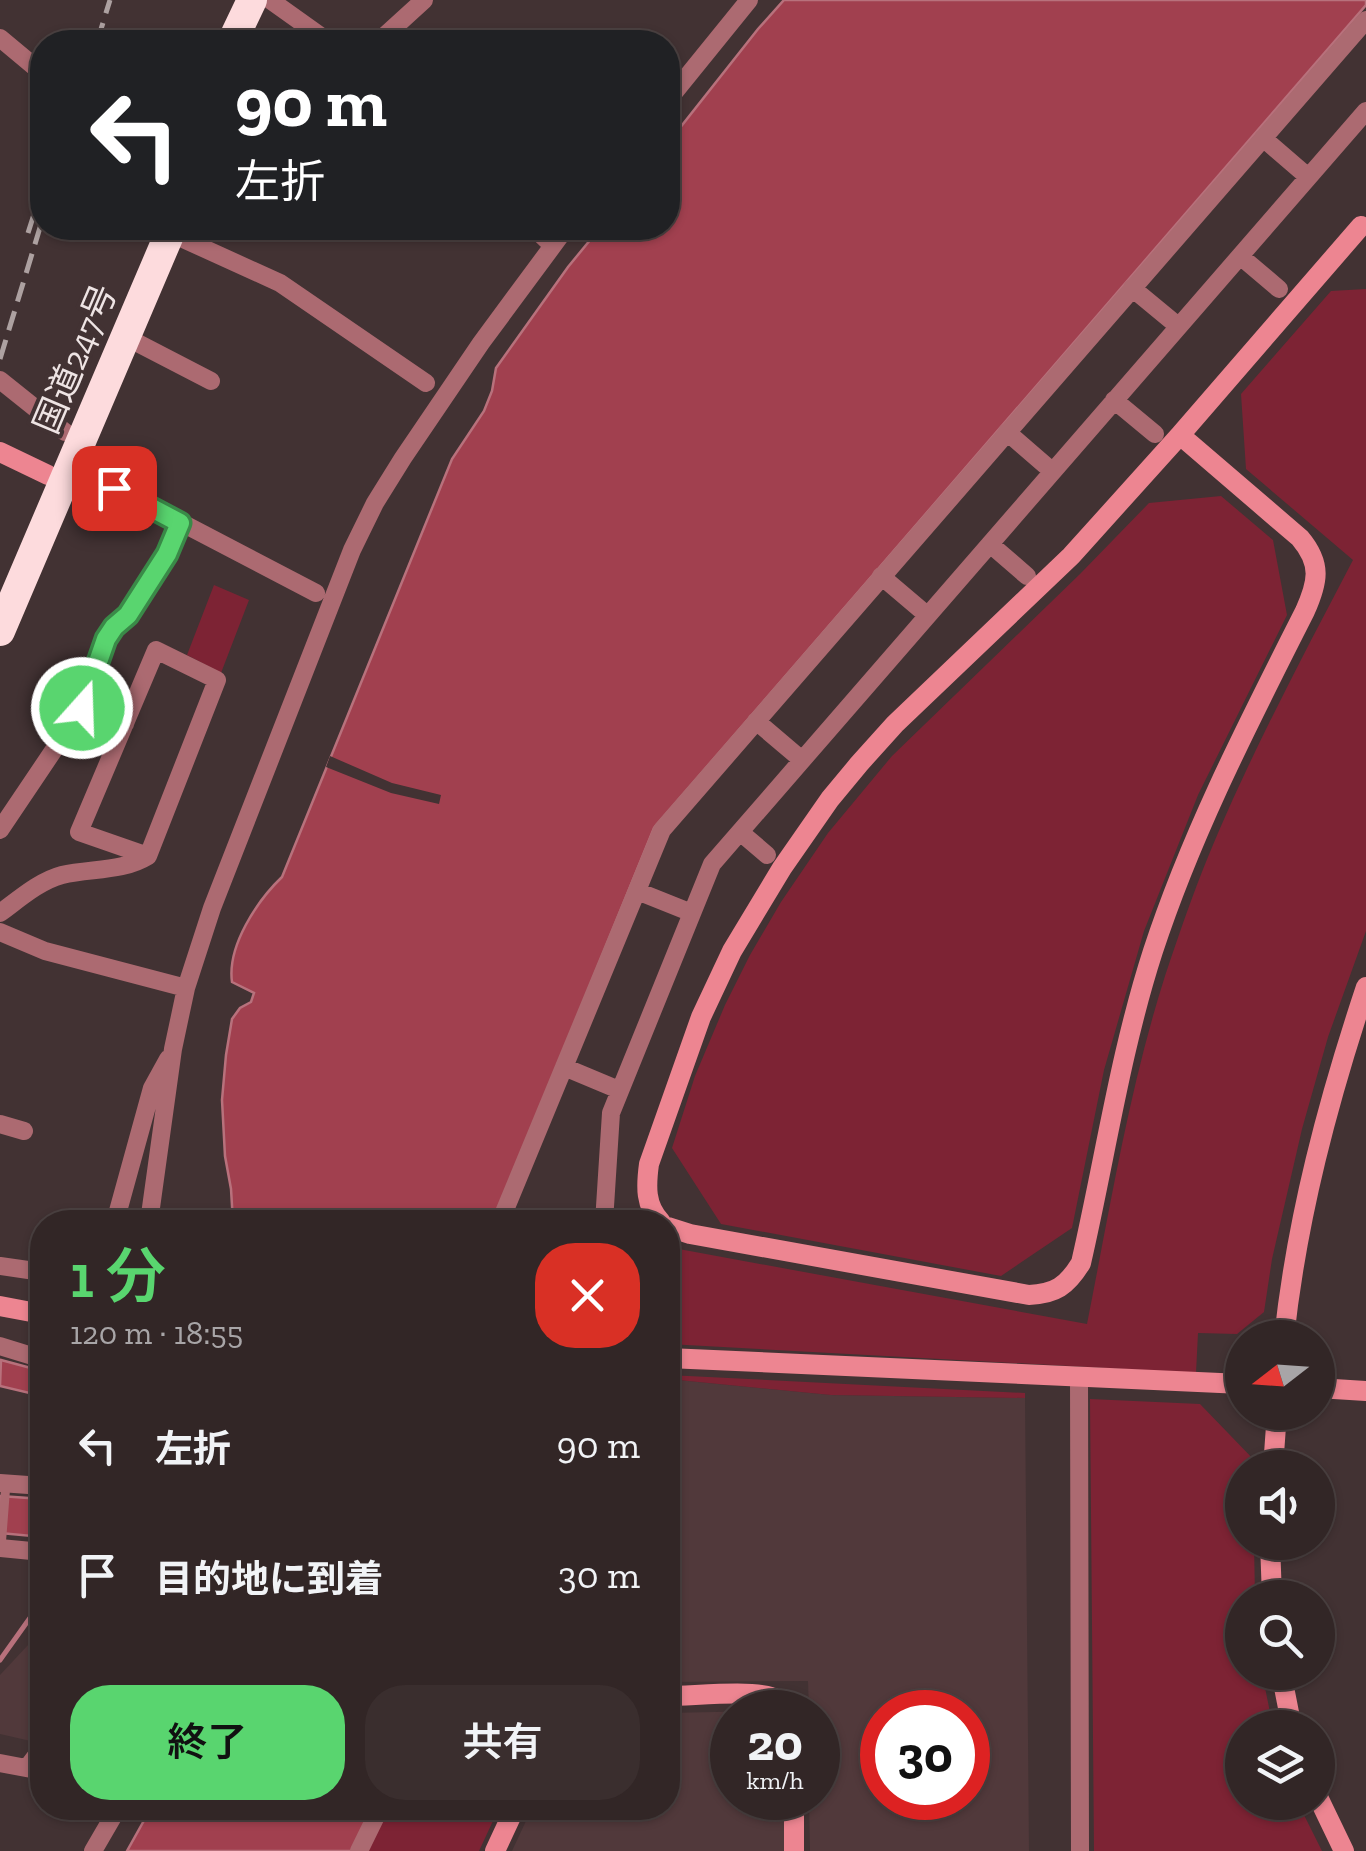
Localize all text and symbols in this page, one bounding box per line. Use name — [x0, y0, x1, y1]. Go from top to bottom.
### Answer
text: 90 m — [235, 60, 387, 144]
icon: left — [70, 70, 200, 200]
text: 左折 — [235, 155, 325, 209]
street label: 国道247号 — [25, 278, 125, 440]
pin — [72, 446, 157, 531]
icon: arrive — [87, 461, 142, 516]
position arrow — [30, 656, 134, 760]
text: 1 分 — [70, 1240, 166, 1312]
button: close — [535, 1243, 640, 1348]
text: 120 m · 18:55 — [70, 1314, 243, 1352]
north arrow — [1225, 1320, 1335, 1430]
map controls — [1225, 1320, 1335, 1820]
icon: left — [70, 1418, 125, 1473]
text: 90 m — [557, 1422, 640, 1468]
text: 左折 — [155, 1426, 231, 1472]
button: sound — [1225, 1450, 1335, 1560]
icon: arrive — [70, 1548, 125, 1603]
text: 30 m — [558, 1552, 640, 1598]
text: 目的地に到着 — [155, 1556, 383, 1602]
button: search — [1225, 1580, 1335, 1690]
button: 終了 — [70, 1685, 345, 1800]
button: 共有 — [365, 1685, 640, 1800]
speed limit sign: 30 — [860, 1690, 990, 1820]
button: layers — [1225, 1710, 1335, 1820]
text: 20 — [747, 1713, 803, 1773]
text: km/h — [746, 1765, 804, 1795]

